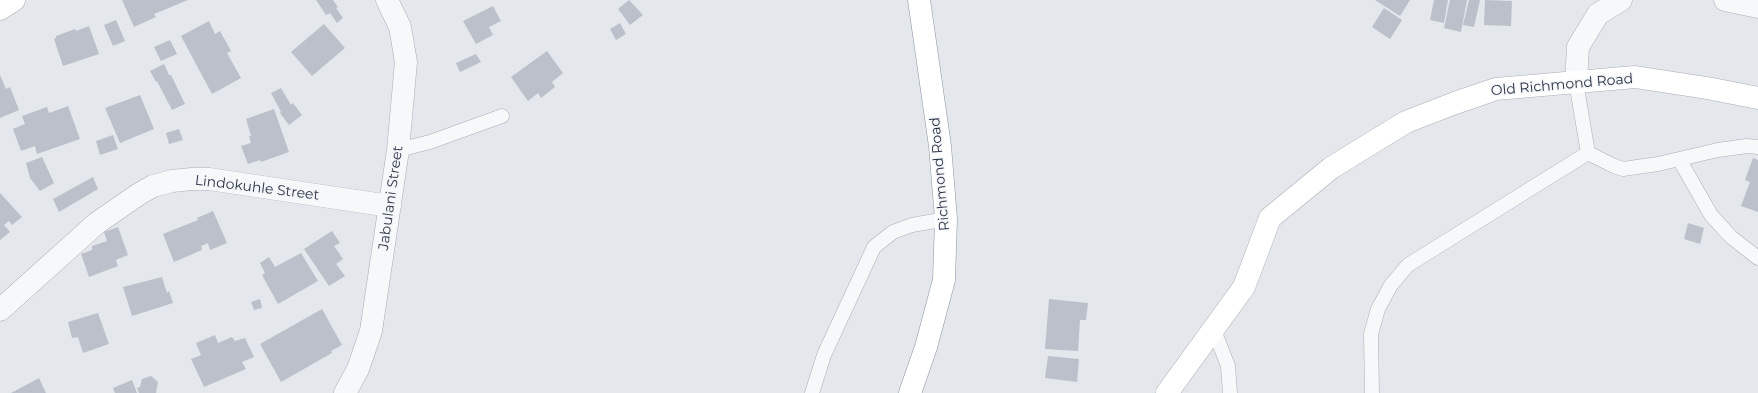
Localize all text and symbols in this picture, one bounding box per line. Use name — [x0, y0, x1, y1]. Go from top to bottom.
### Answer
street label: Old Richmond Road — [1490, 70, 1634, 100]
street label: Richmond Road — [927, 116, 953, 232]
street label: Jabulani Street — [375, 145, 407, 251]
street label: Lindokuhle Street — [194, 172, 320, 204]

